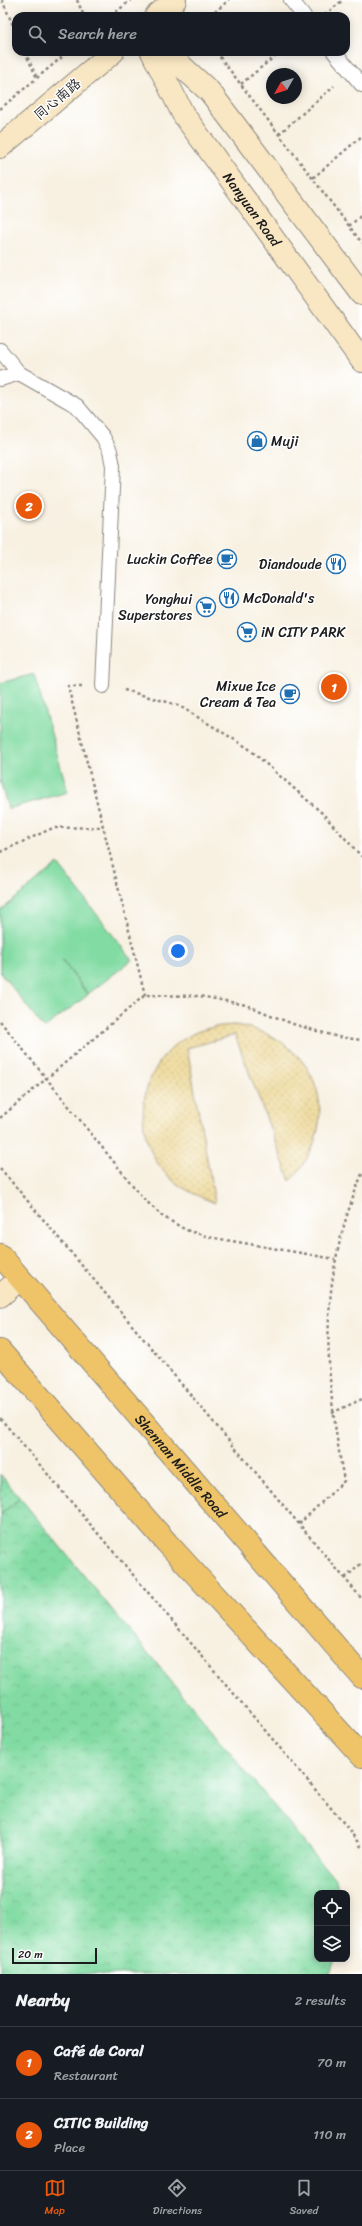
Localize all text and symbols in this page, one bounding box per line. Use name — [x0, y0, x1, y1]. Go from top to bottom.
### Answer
search box — [12, 12, 350, 56]
text: Search here — [58, 21, 137, 47]
icon: search — [26, 23, 48, 45]
north arrow — [266, 68, 302, 104]
street label: 同心南路 — [28, 72, 87, 127]
street label: Nanyuan Road — [216, 167, 288, 254]
place label: Muji — [271, 429, 299, 454]
shop icon: Muji — [246, 430, 268, 452]
pin: 2 — [16, 491, 42, 521]
place label: Luckin Coffee — [127, 547, 213, 572]
cafe icon: Luckin Coffee — [216, 548, 238, 570]
place label: Diandoude — [259, 552, 322, 577]
restaurant icon: Diandoude — [325, 553, 347, 575]
place label: McDonald's — [243, 586, 315, 611]
place label: Yonghui Superstores — [118, 587, 193, 628]
restaurant icon: McDonald's — [218, 587, 240, 609]
supermarket icon: Yonghui Superstores — [195, 596, 217, 618]
place label: iN CITY PARK — [261, 620, 347, 645]
supermarket icon: iN CITY PARK — [236, 621, 258, 643]
pin: 1 — [321, 672, 347, 702]
place label: Mixue Ice Cream & Tea — [200, 674, 276, 715]
cafe icon: Mixue Ice Cream & Tea — [279, 683, 301, 705]
your location — [168, 941, 188, 961]
street label: Shennan Middle Road — [128, 1408, 234, 1526]
map controls — [314, 1890, 350, 1962]
button: locate — [314, 1890, 350, 1926]
button: layers — [314, 1926, 350, 1962]
text: 20 m — [18, 1945, 43, 1964]
scale bar — [12, 1946, 97, 1965]
text: Nearby — [16, 1985, 70, 2015]
text: 2 results — [295, 1989, 346, 2012]
text: Café de Coral — [54, 2038, 143, 2064]
text: 1 — [26, 2051, 32, 2074]
text: 70 m — [317, 2051, 346, 2074]
text: Restaurant — [54, 2064, 118, 2087]
text: CITIC Building — [54, 2110, 148, 2136]
text: 2 — [25, 2123, 33, 2146]
text: 110 m — [313, 2123, 346, 2146]
text: Place — [54, 2136, 85, 2159]
tab: Map — [44, 2177, 66, 2220]
tab: Directions — [153, 2177, 202, 2220]
tab: Saved — [289, 2177, 318, 2220]

